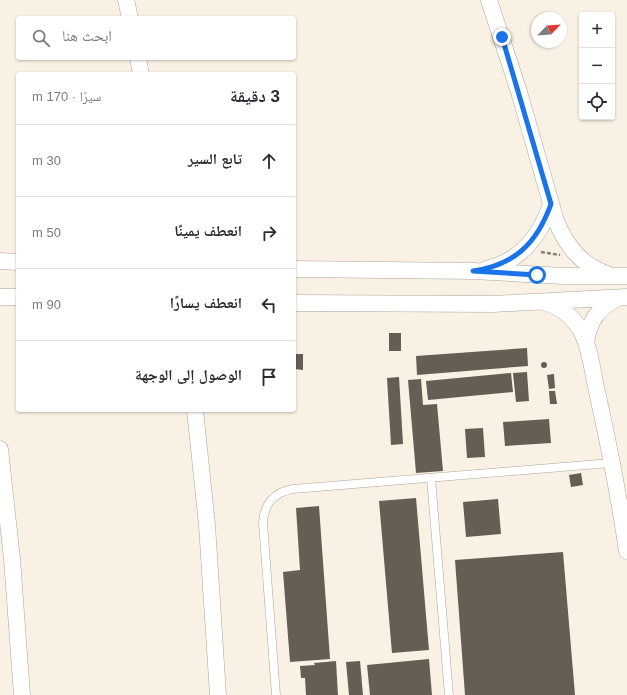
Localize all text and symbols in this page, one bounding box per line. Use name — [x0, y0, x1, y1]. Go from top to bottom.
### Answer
north arrow — [531, 12, 567, 48]
map controls — [579, 12, 615, 120]
button: + — [579, 12, 615, 48]
search box — [16, 16, 296, 60]
icon: search — [30, 27, 52, 49]
text: ابحث هنا — [62, 27, 112, 44]
route end — [493, 28, 511, 46]
button: − — [579, 48, 615, 84]
button: locate — [579, 84, 615, 120]
text: 3 دقيقة — [230, 87, 280, 106]
text: سيرًا · 170 m — [32, 89, 101, 104]
text: تابع السير — [188, 150, 242, 167]
icon: ahead — [258, 150, 280, 172]
text: 30 m — [32, 153, 61, 168]
text: انعطف يمينًا — [174, 222, 242, 239]
icon: right — [258, 222, 280, 244]
text: 50 m — [32, 225, 61, 240]
route start — [528, 266, 546, 284]
text: انعطف يسارًا — [170, 294, 242, 311]
icon: left — [258, 294, 280, 316]
text: 90 m — [32, 297, 61, 312]
text: الوصول إلى الوجهة — [135, 366, 242, 383]
icon: arrive — [258, 366, 280, 388]

